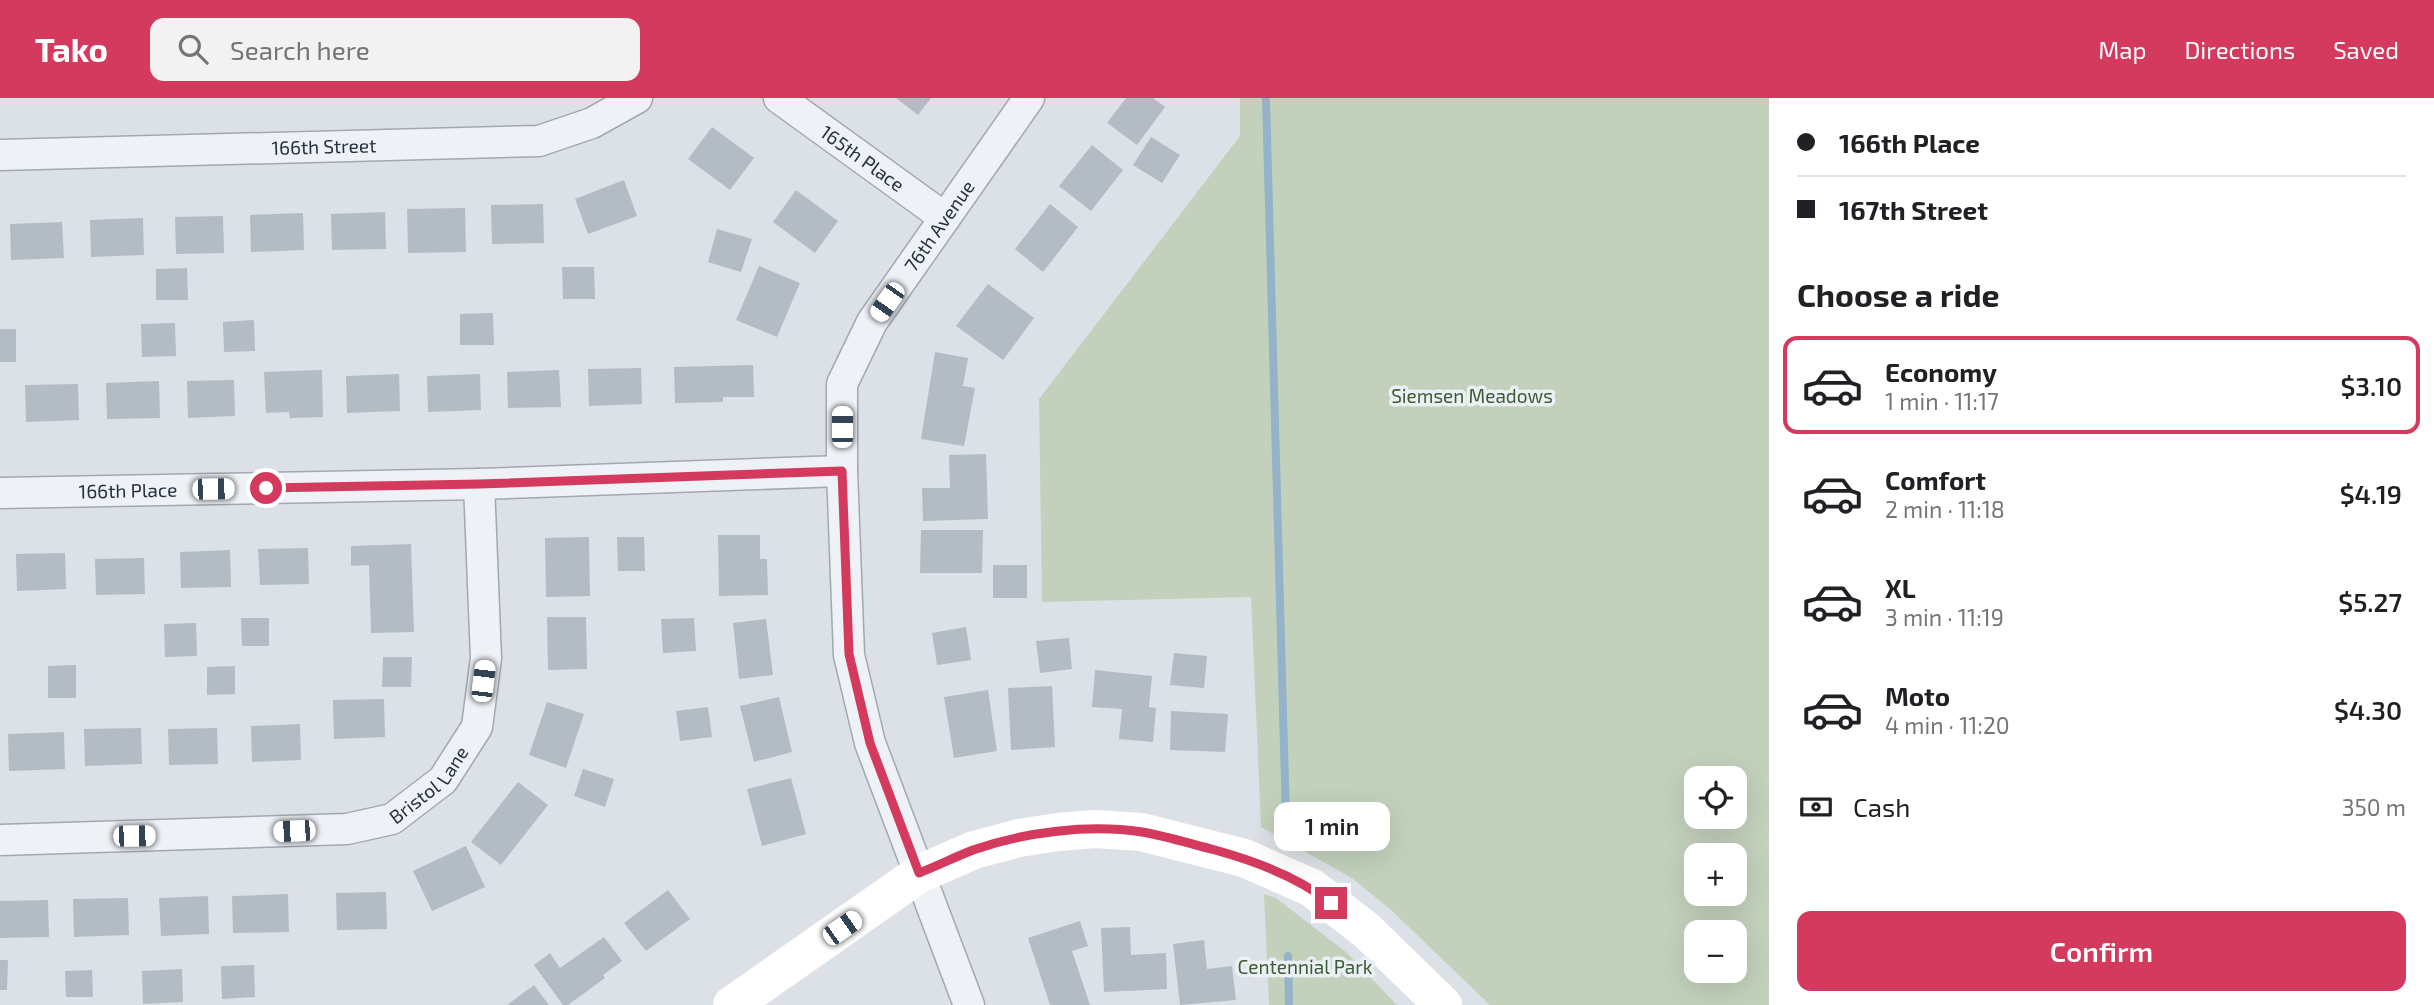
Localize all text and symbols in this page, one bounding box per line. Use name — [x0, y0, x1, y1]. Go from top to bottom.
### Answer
search box — [150, 18, 640, 81]
text: Tako — [35, 29, 108, 69]
icon: search — [174, 30, 212, 68]
text: Search here — [230, 34, 370, 65]
text: Map — [2098, 35, 2146, 64]
text: Directions — [2184, 35, 2295, 64]
text: Saved — [2333, 35, 2399, 64]
street label: 165th Place — [816, 120, 909, 196]
text: 166th Place — [1839, 127, 1980, 158]
street label: 166th Street — [271, 133, 377, 159]
street label: 76th Avenue — [899, 175, 979, 276]
text: 167th Street — [1839, 194, 1988, 225]
text: Choose a ride — [1797, 275, 2000, 313]
car — [867, 279, 908, 325]
icon: car — [1801, 354, 1864, 417]
text: Economy — [1885, 356, 1997, 387]
text: $3.10 — [2340, 370, 2402, 401]
park label: Siemsen Meadows — [1391, 384, 1553, 407]
text: 1 min · 11:17 — [1885, 387, 1999, 415]
car — [832, 406, 853, 448]
icon: car — [1801, 462, 1864, 525]
text: Comfort — [1885, 464, 1986, 495]
route start — [250, 472, 282, 504]
street label: 166th Place — [79, 478, 177, 503]
car — [192, 478, 235, 500]
text: $4.19 — [2340, 478, 2402, 509]
text: 2 min · 11:18 — [1885, 495, 2005, 523]
icon: car — [1801, 570, 1864, 633]
text: XL — [1885, 572, 1916, 603]
text: $5.27 — [2338, 586, 2402, 617]
text: 3 min · 11:19 — [1885, 603, 2004, 631]
car — [471, 659, 496, 703]
icon: car — [1801, 678, 1864, 741]
text: Moto — [1885, 680, 1950, 711]
text: $4.30 — [2334, 694, 2402, 725]
text: 4 min · 11:20 — [1885, 711, 2010, 739]
street label: Bristol Lane — [384, 742, 473, 828]
map controls — [1684, 766, 1747, 983]
button: locate — [1684, 766, 1747, 829]
icon: cash — [1797, 788, 1835, 826]
text: Cash — [1853, 791, 1910, 822]
text: 350 m — [2342, 793, 2406, 821]
callout: 1 min — [1273, 802, 1389, 850]
text: 1 min — [1305, 812, 1359, 840]
car — [273, 820, 316, 842]
car — [113, 825, 156, 847]
button: + — [1684, 843, 1747, 906]
route end — [1315, 887, 1347, 919]
car — [819, 907, 866, 949]
button: Confirm — [1797, 911, 2406, 991]
button: − — [1684, 920, 1747, 983]
park label: Centennial Park — [1238, 955, 1373, 978]

